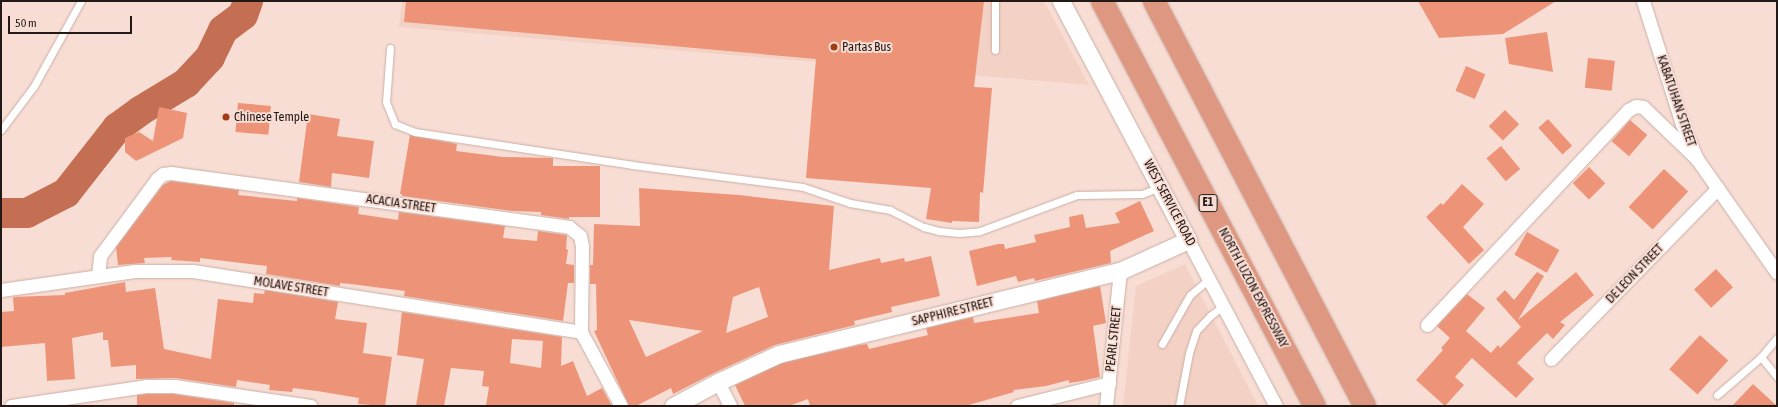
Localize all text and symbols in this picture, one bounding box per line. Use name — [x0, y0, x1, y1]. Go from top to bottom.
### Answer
scale bar — [10, 8, 134, 34]
text: 50 m — [15, 16, 37, 30]
place label: Partas Bus — [842, 39, 891, 55]
marker: Partas Bus — [829, 42, 839, 52]
street label: KABATUHAN STREET — [1653, 53, 1699, 149]
place label: Chinese Temple — [234, 109, 309, 125]
marker: Chinese Temple — [221, 112, 231, 122]
street label: WEST SERVICE ROAD — [1140, 157, 1198, 249]
street label: ACACIA STREET — [365, 191, 437, 217]
road number: E1 — [1198, 193, 1218, 213]
street label: NORTH LUZON EXPRESSWAY — [1215, 225, 1291, 351]
street label: DE LEON STREET — [1603, 241, 1667, 307]
street label: MOLAVE STREET — [252, 273, 330, 301]
street label: SAPPHIRE STREET — [911, 294, 995, 330]
street label: PEARL STREET — [1103, 305, 1125, 373]

